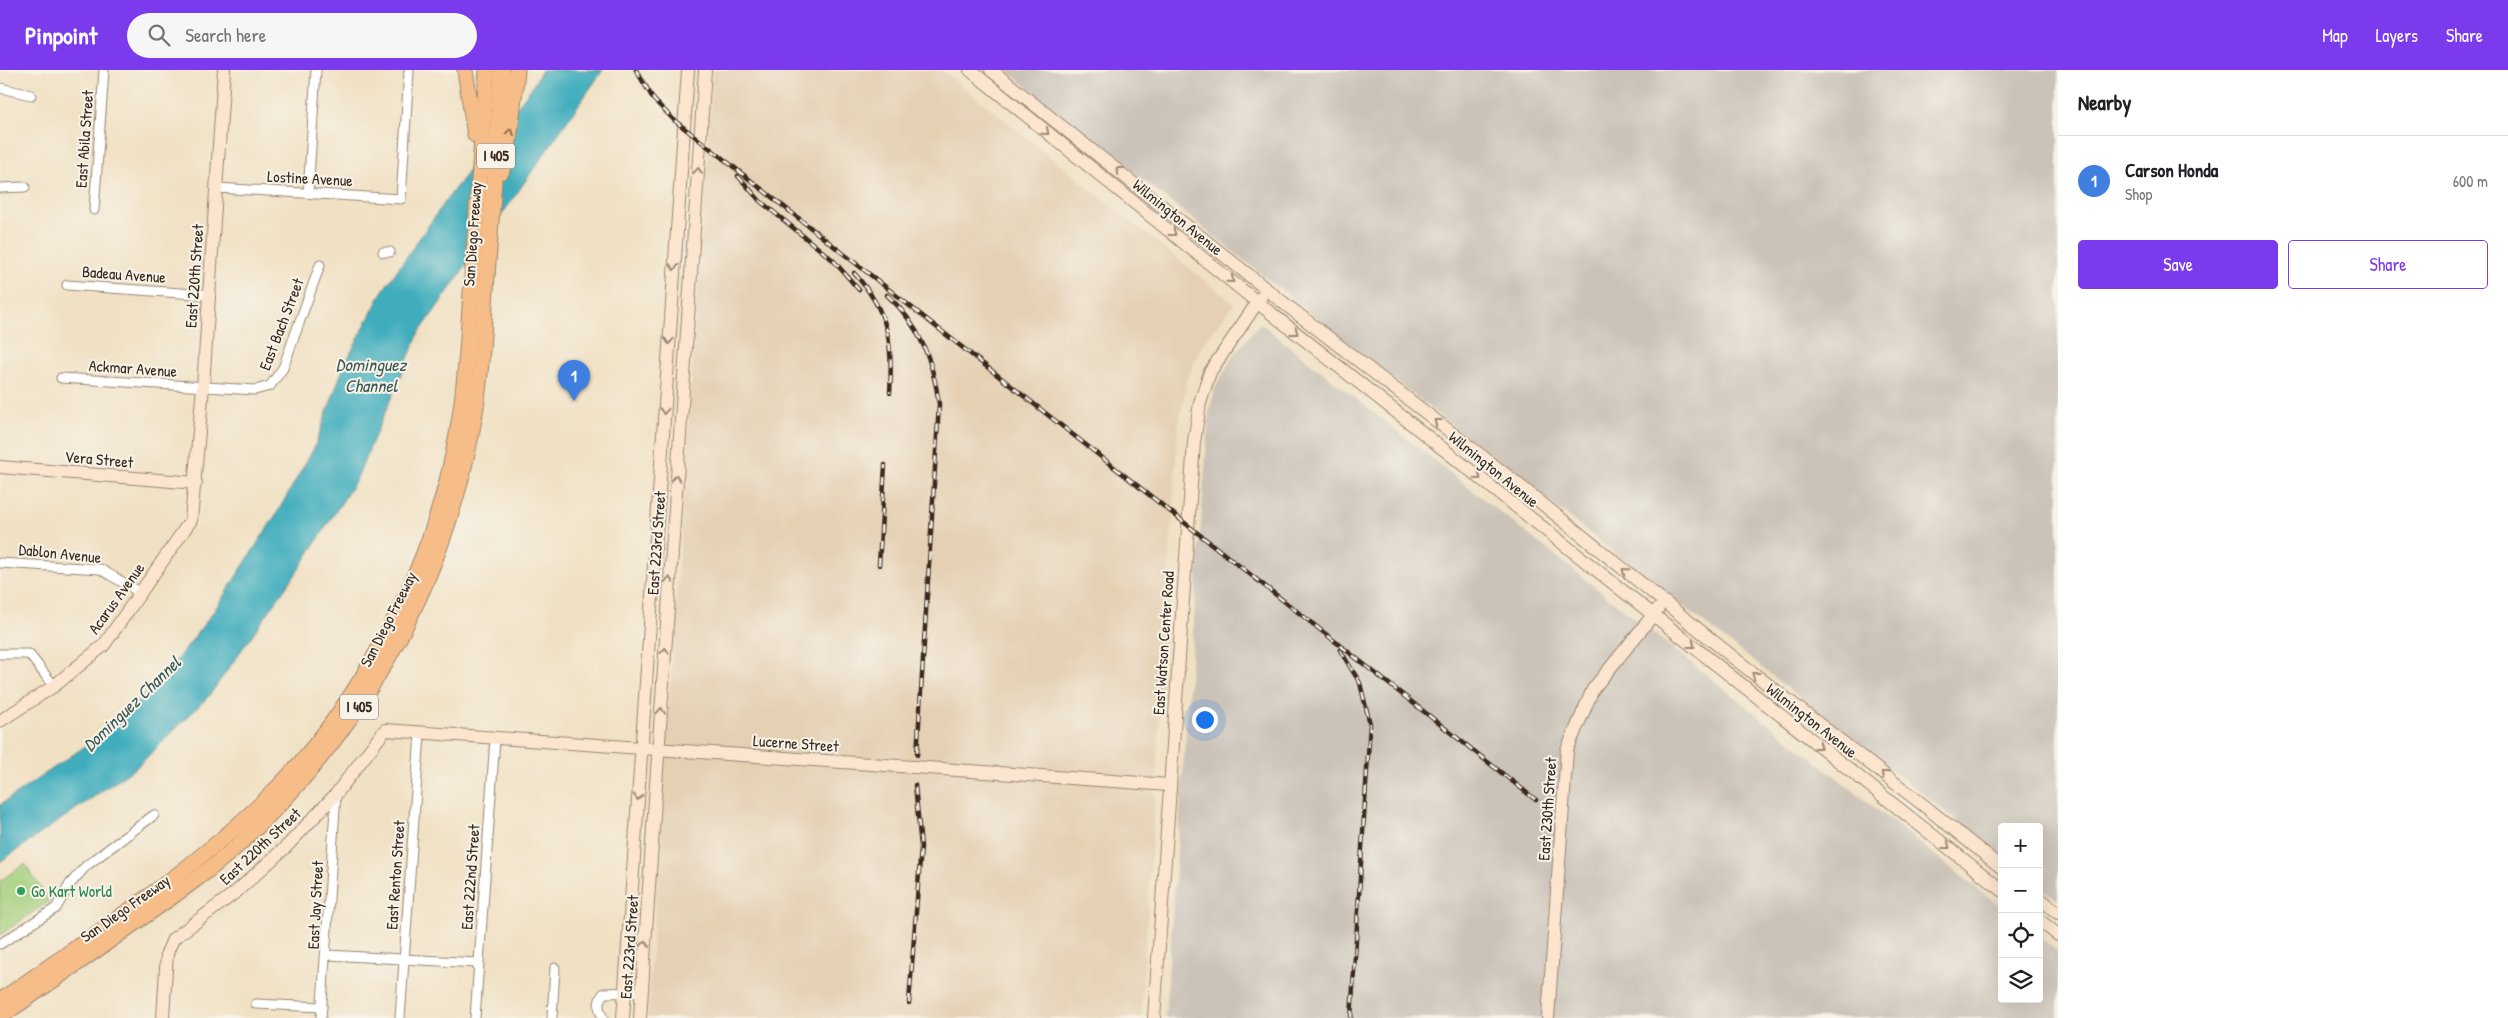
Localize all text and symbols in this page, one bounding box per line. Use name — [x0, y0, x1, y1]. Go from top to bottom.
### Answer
search box — [127, 13, 477, 58]
text: Pinpoint — [25, 19, 97, 51]
icon: search — [145, 21, 173, 49]
text: Search here — [185, 22, 266, 48]
text: Map — [2322, 23, 2348, 48]
text: Layers — [2376, 23, 2418, 48]
text: Share — [2446, 23, 2483, 48]
text: Nearby — [2078, 88, 2131, 117]
street label: East Abila Street — [70, 89, 98, 189]
one-way arrow — [504, 127, 515, 135]
one-way arrow — [1040, 127, 1049, 136]
road number: I 405 — [477, 144, 515, 168]
text: Carson Honda — [2125, 157, 2218, 183]
street label: Lostine Avenue — [267, 165, 354, 191]
one-way arrow — [692, 167, 703, 175]
one-way arrow — [1116, 168, 1125, 176]
text: 1 — [2091, 170, 2097, 192]
text: 600 m — [2453, 170, 2488, 192]
street label: Wilmington Avenue — [1128, 174, 1228, 261]
street label: San Diego Freeway — [457, 181, 487, 287]
text: Shop — [2125, 183, 2152, 205]
street label: East 220th Street — [179, 223, 209, 329]
one-way arrow — [1167, 228, 1176, 236]
button: Save — [2078, 240, 2278, 289]
button: Share — [2288, 240, 2488, 289]
street label: Badeau Avenue — [81, 260, 167, 288]
one-way arrow — [669, 263, 680, 271]
street label: East Bach Street — [253, 274, 309, 373]
one-way arrow — [1225, 275, 1234, 283]
one-way arrow — [1289, 327, 1298, 335]
one-way arrow — [663, 337, 674, 345]
water label: Dominguez Channel — [336, 352, 407, 398]
street label: Ackmar Avenue — [88, 354, 178, 382]
pin: 1 — [558, 360, 590, 401]
one-way arrow — [658, 407, 669, 415]
one-way arrow — [1434, 419, 1443, 428]
street label: Wilmington Avenue — [1444, 426, 1544, 513]
street label: Vera Street — [64, 445, 135, 473]
one-way arrow — [1472, 471, 1481, 480]
one-way arrow — [671, 474, 682, 482]
street label: East 223rd Street — [641, 490, 671, 596]
street label: Dablon Avenue — [18, 538, 103, 568]
street label: Acarus Avenue — [83, 557, 150, 638]
street label: San Diego Freeway — [354, 567, 422, 671]
one-way arrow — [1621, 568, 1630, 577]
street label: East Watson Center Road — [1147, 570, 1179, 716]
one-way arrow — [664, 576, 675, 584]
one-way arrow — [1686, 640, 1695, 648]
one-way arrow — [659, 647, 670, 655]
water label: Dominguez Channel — [77, 650, 187, 757]
one-way arrow — [1752, 672, 1761, 680]
street label: Wilmington Avenue — [1762, 677, 1863, 763]
road number: I 405 — [340, 694, 378, 720]
one-way arrow — [655, 707, 666, 715]
your location — [1192, 707, 1218, 733]
street label: Lucerne Street — [753, 729, 840, 757]
one-way arrow — [1814, 740, 1823, 749]
street label: East 230th Street — [1532, 756, 1562, 861]
one-way arrow — [1880, 770, 1889, 779]
one-way arrow — [633, 793, 644, 801]
street label: East 220th Street — [214, 802, 306, 890]
street label: East Renton Street — [380, 819, 410, 930]
street label: East 222nd Street — [455, 823, 485, 930]
map controls — [1998, 823, 2043, 1003]
button: + — [1998, 823, 2043, 868]
one-way arrow — [1941, 841, 1950, 849]
street label: East Jay Street — [302, 860, 328, 950]
button: − — [1998, 868, 2043, 913]
street label: San Diego Freeway — [76, 869, 174, 947]
place label: Go Kart World — [31, 880, 112, 902]
marker: Go Kart World — [15, 885, 27, 897]
street label: East 223rd Street — [614, 894, 644, 1000]
button: locate — [1998, 913, 2043, 958]
one-way arrow — [640, 940, 651, 948]
button: layers — [1998, 958, 2043, 1003]

